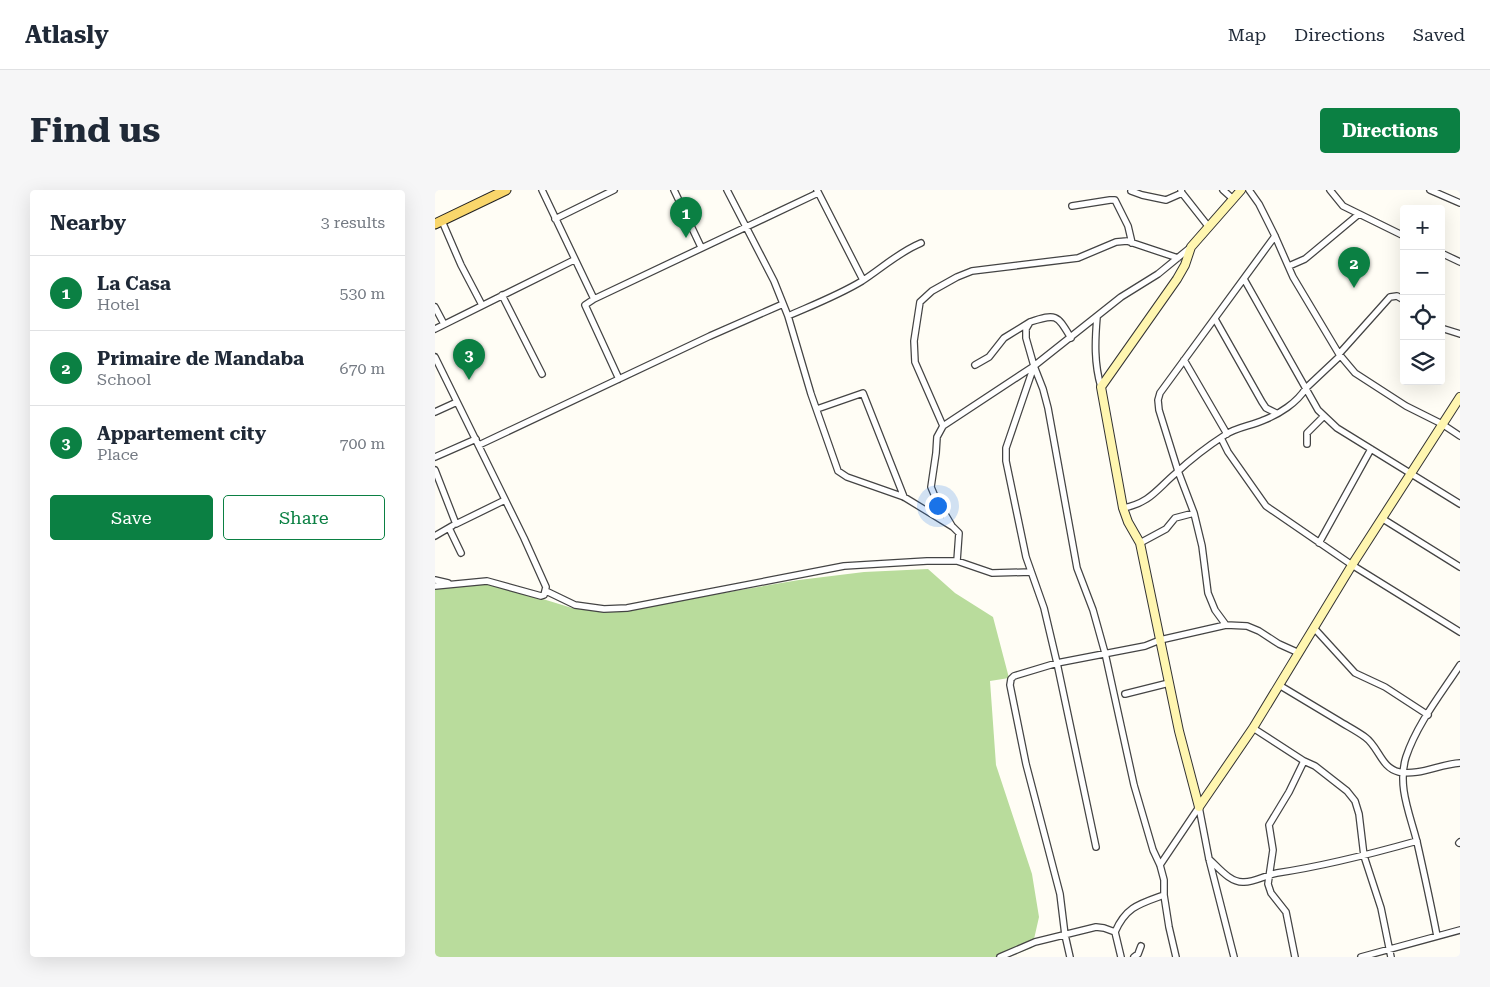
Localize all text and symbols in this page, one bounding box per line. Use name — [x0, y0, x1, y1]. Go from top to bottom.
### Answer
text: Atlasly — [25, 21, 109, 49]
text: Map — [1228, 24, 1266, 45]
text: Directions — [1294, 24, 1385, 45]
text: Saved — [1413, 24, 1465, 45]
button: Directions — [1320, 108, 1460, 153]
text: Find us — [30, 110, 160, 151]
pin: 1 — [670, 197, 702, 238]
map controls — [1400, 205, 1445, 385]
button: + — [1400, 205, 1445, 250]
text: Nearby — [50, 211, 126, 235]
text: 3 results — [321, 213, 385, 232]
pin: 2 — [1338, 247, 1370, 288]
button: − — [1400, 250, 1445, 295]
text: La Casa — [97, 272, 171, 295]
text: 1 — [62, 284, 70, 303]
text: 530 m — [339, 284, 385, 303]
text: Hotel — [97, 295, 139, 314]
button: locate — [1400, 295, 1445, 340]
pin: 3 — [453, 339, 485, 380]
button: layers — [1400, 340, 1445, 385]
text: Primaire de Mandaba — [97, 347, 304, 370]
text: 2 — [62, 359, 70, 378]
text: 670 m — [339, 359, 385, 378]
text: School — [97, 370, 151, 389]
text: Appartement city — [97, 422, 266, 445]
text: 3 — [62, 434, 70, 453]
text: 700 m — [339, 434, 385, 453]
text: Place — [97, 445, 138, 464]
your location — [925, 493, 951, 519]
button: Save — [50, 495, 213, 540]
button: Share — [223, 495, 385, 540]

